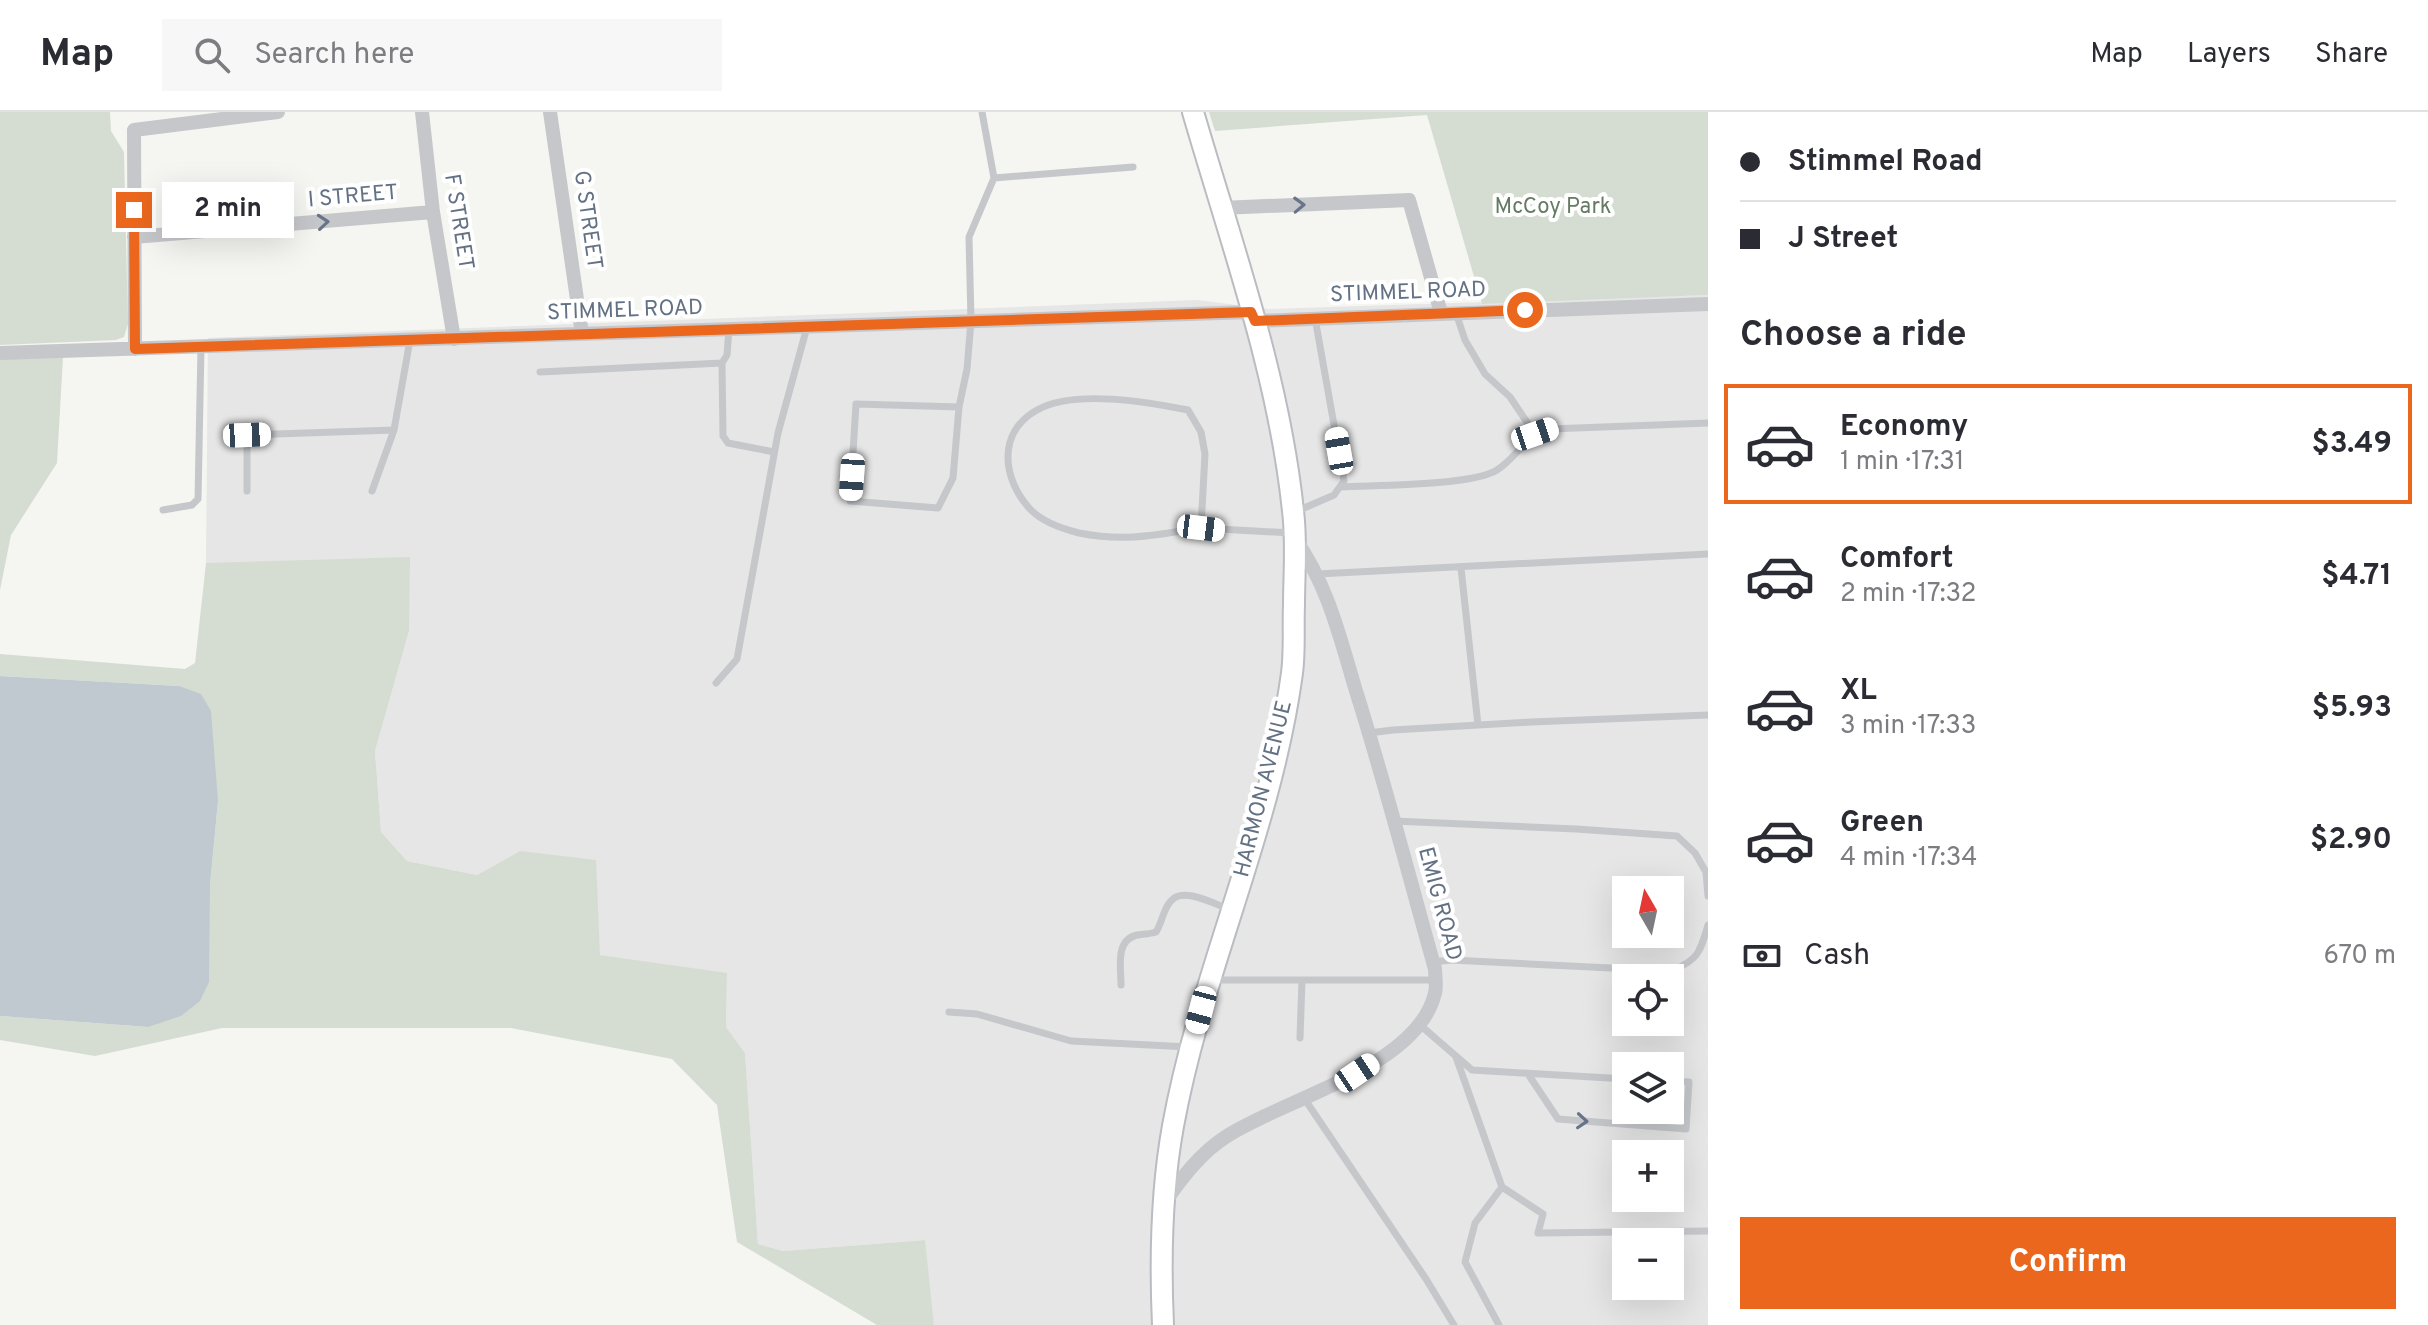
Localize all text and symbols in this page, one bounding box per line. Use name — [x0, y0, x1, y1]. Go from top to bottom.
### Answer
search box — [162, 19, 722, 91]
text: Map — [40, 31, 114, 80]
icon: search — [190, 33, 234, 77]
text: Search here — [254, 37, 414, 74]
text: Map — [2090, 37, 2143, 73]
text: Layers — [2187, 37, 2271, 73]
text: Share — [2315, 37, 2388, 73]
text: Stimmel Road — [1788, 144, 1983, 181]
street label: G STREET — [567, 169, 607, 271]
street label: F STREET — [437, 172, 479, 272]
street label: I STREET — [307, 180, 399, 214]
callout: 2 min — [162, 182, 294, 238]
route end — [116, 192, 152, 228]
text: 2 min — [194, 193, 262, 226]
park label: McCoy Park — [1494, 194, 1612, 221]
one-way arrow — [1293, 196, 1306, 213]
one-way arrow — [317, 213, 330, 230]
text: J Street — [1788, 221, 1898, 258]
street label: STIMMEL ROAD — [1330, 277, 1486, 309]
route start — [1507, 292, 1543, 328]
street label: STIMMEL ROAD — [547, 295, 703, 327]
text: Choose a ride — [1740, 313, 1966, 359]
icon: car — [1744, 408, 1816, 480]
text: Economy — [1840, 409, 1968, 446]
car — [1508, 415, 1562, 453]
car — [223, 422, 271, 448]
car — [1323, 425, 1355, 477]
text: $3.49 — [2312, 426, 2392, 463]
text: 1 min · 17:31 — [1840, 446, 1965, 479]
car — [838, 452, 866, 502]
car — [1176, 513, 1226, 543]
icon: car — [1744, 540, 1816, 612]
text: Comfort — [1840, 541, 1953, 578]
text: $4.71 — [2321, 558, 2392, 595]
text: 2 min · 17:32 — [1840, 578, 1977, 611]
icon: car — [1744, 672, 1816, 744]
text: XL — [1840, 673, 1877, 710]
text: $5.93 — [2312, 690, 2392, 727]
street label: HARMON AVENUE — [1229, 698, 1299, 880]
text: 3 min · 17:33 — [1840, 710, 1977, 743]
icon: car — [1744, 804, 1816, 876]
text: Green — [1840, 805, 1924, 842]
text: $2.90 — [2310, 822, 2392, 859]
text: 4 min · 17:34 — [1840, 842, 1978, 875]
street label: EMIG ROAD — [1411, 844, 1467, 964]
north arrow — [1612, 876, 1684, 948]
map controls — [1612, 876, 1684, 1300]
icon: cash — [1740, 934, 1784, 978]
text: Cash — [1804, 938, 1870, 975]
text: 670 m — [2323, 940, 2396, 973]
button: locate — [1612, 964, 1684, 1036]
car — [1183, 984, 1219, 1036]
car — [1330, 1050, 1384, 1096]
button: layers — [1612, 1052, 1684, 1124]
one-way arrow — [1576, 1112, 1589, 1129]
button: + — [1612, 1140, 1684, 1212]
button: Confirm — [1740, 1217, 2396, 1309]
button: − — [1612, 1228, 1684, 1300]

